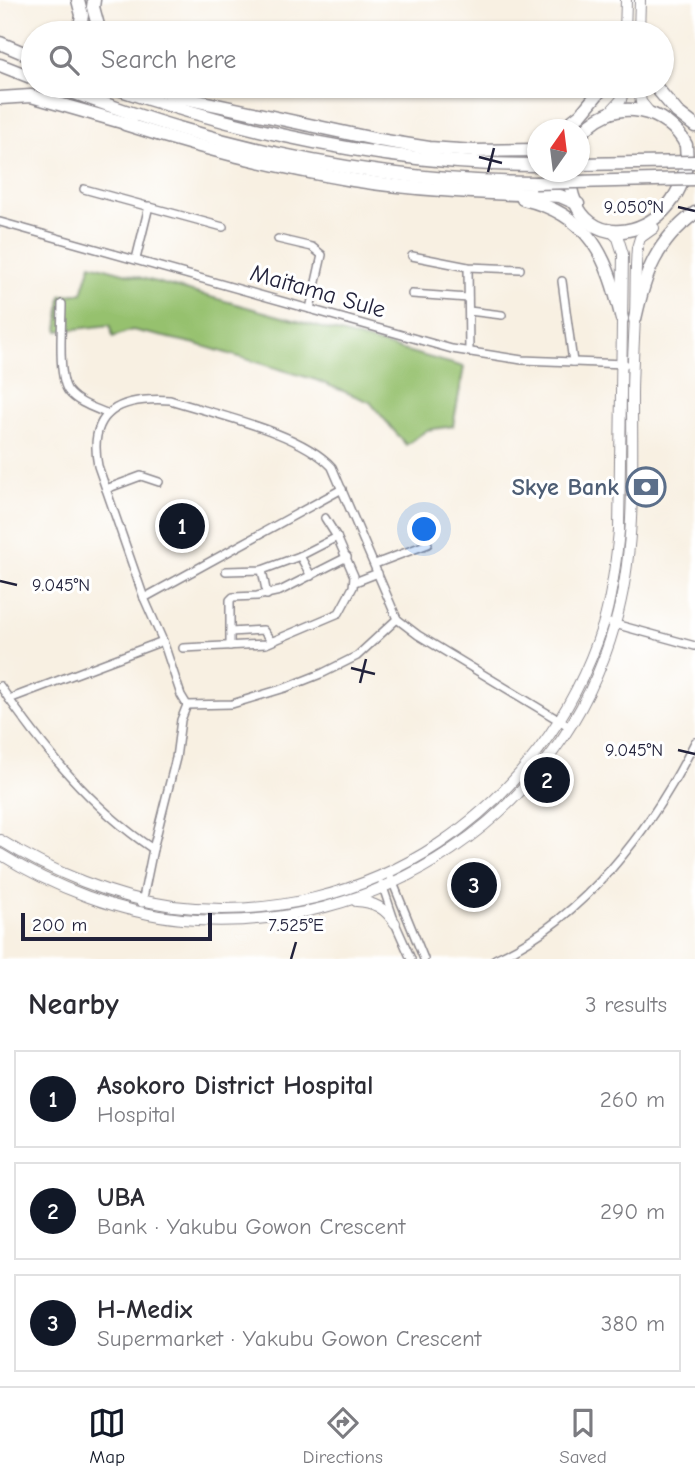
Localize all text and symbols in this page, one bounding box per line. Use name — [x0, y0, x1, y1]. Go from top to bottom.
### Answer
search box — [21, 21, 674, 98]
icon: search — [45, 41, 83, 79]
text: Search here — [101, 45, 236, 75]
north arrow — [527, 119, 590, 182]
text: 9.050°N — [604, 197, 664, 218]
street label: Maitama Sule — [247, 258, 389, 324]
bank icon: Skye Bank — [625, 466, 667, 508]
place label: Skye Bank — [512, 473, 619, 501]
pin: 1 — [159, 500, 205, 552]
your location — [407, 512, 441, 546]
text: 9.045°N — [32, 575, 90, 596]
text: 9.045°N — [605, 740, 663, 761]
pin: 2 — [524, 754, 570, 806]
pin: 3 — [451, 859, 497, 911]
scale bar — [21, 910, 212, 942]
text: 200 m — [32, 914, 87, 936]
text: 7.525°E — [268, 915, 324, 936]
text: Nearby — [28, 987, 119, 1022]
text: 3 results — [585, 991, 667, 1018]
text: Asokoro District Hospital — [97, 1071, 373, 1101]
text: 1 — [48, 1086, 58, 1113]
text: 260 m — [600, 1086, 665, 1113]
text: Hospital — [97, 1101, 175, 1128]
text: UBA — [97, 1183, 145, 1213]
text: 2 — [47, 1198, 59, 1225]
text: 290 m — [600, 1198, 665, 1225]
text: Bank · Yakubu Gowon Crescent — [97, 1213, 405, 1240]
text: H-Medix — [97, 1295, 193, 1325]
text: 3 — [47, 1310, 59, 1337]
text: 380 m — [601, 1310, 665, 1337]
text: Supermarket · Yakubu Gowon Crescent — [97, 1325, 481, 1352]
tab: Map — [88, 1404, 126, 1468]
tab: Directions — [303, 1404, 383, 1468]
tab: Saved — [559, 1404, 607, 1468]

